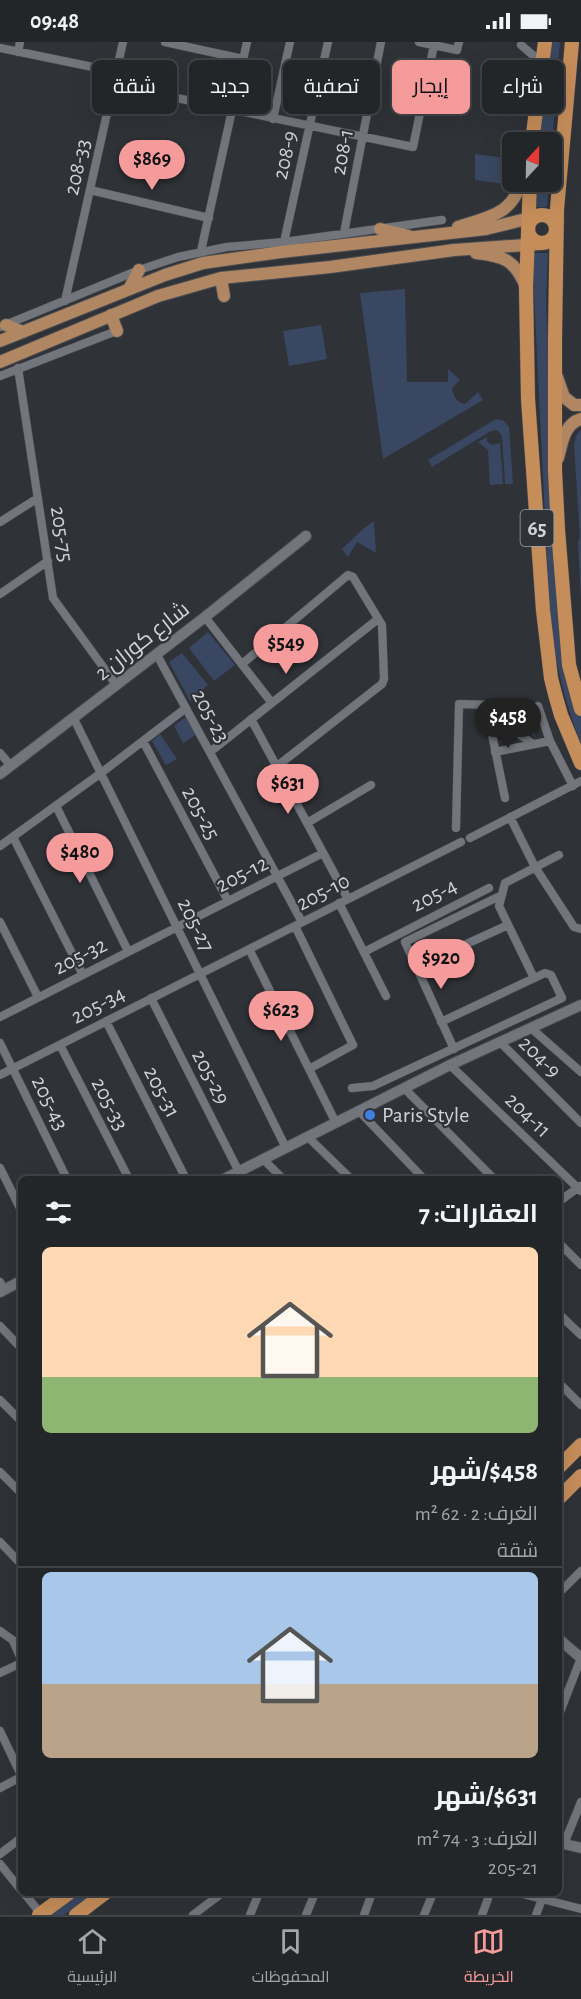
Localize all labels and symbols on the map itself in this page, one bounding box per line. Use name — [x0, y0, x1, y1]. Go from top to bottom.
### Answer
street label: 208-1 — [327, 127, 357, 177]
street label: 208-9 — [269, 129, 301, 181]
north arrow — [502, 132, 562, 192]
street label: 208-33 — [60, 137, 94, 197]
pin: $869 — [116, 140, 188, 191]
street label: 205-75 — [47, 505, 77, 563]
road number: 65 — [520, 510, 554, 546]
street label: شارع كوران 2 — [91, 598, 195, 687]
pin: $549 — [250, 624, 322, 675]
street label: 205-23 — [188, 686, 234, 746]
pin: $458 — [472, 698, 544, 749]
pin: $631 — [252, 764, 324, 815]
street label: 205-25 — [178, 783, 224, 843]
pin: $480 — [44, 833, 116, 884]
street label: 205-12 — [212, 852, 272, 896]
street label: 205-10 — [293, 869, 353, 915]
street label: 205-4 — [408, 874, 460, 916]
street label: 205-27 — [174, 895, 218, 955]
street label: 205-32 — [50, 933, 110, 979]
pin: $920 — [405, 939, 477, 990]
street label: 205-34 — [68, 982, 128, 1028]
pin: $623 — [245, 991, 317, 1042]
street label: 204-9 — [515, 1032, 565, 1082]
street label: 205-29 — [188, 1046, 234, 1108]
street label: 205-31 — [140, 1063, 184, 1121]
street label: 205-43 — [28, 1072, 72, 1134]
street label: 205-33 — [88, 1074, 132, 1134]
street label: 204-11 — [501, 1088, 555, 1142]
place label: Paris Style — [382, 1104, 469, 1126]
marker: Paris Style — [363, 1108, 377, 1122]

